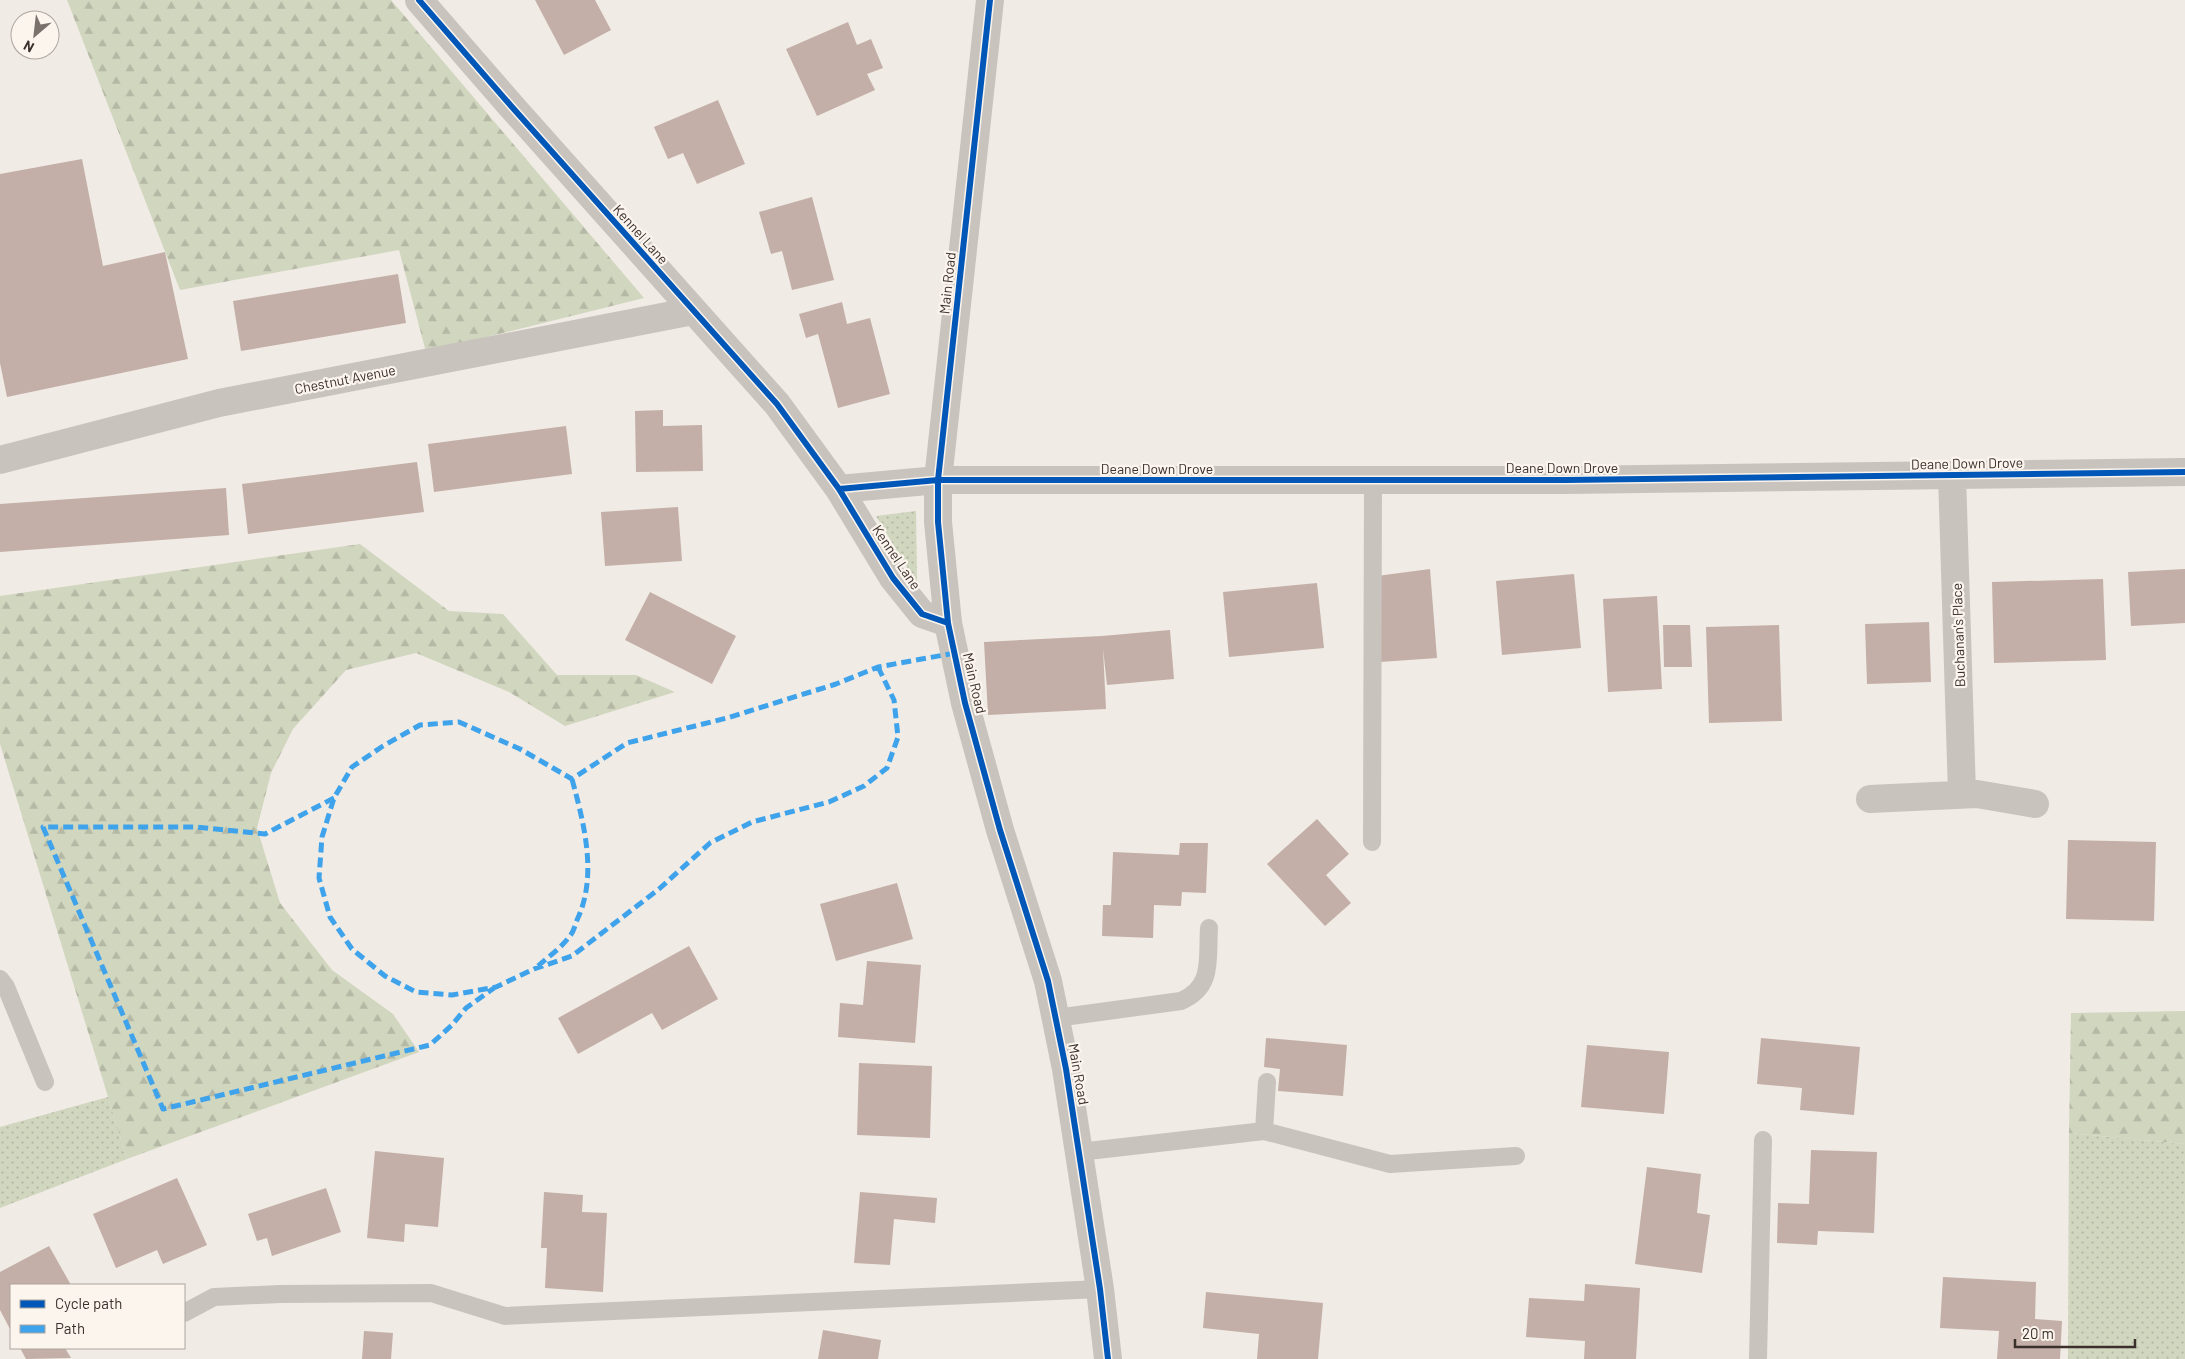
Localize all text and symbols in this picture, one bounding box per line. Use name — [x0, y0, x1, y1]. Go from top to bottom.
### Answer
north arrow — [10, 10, 60, 60]
text: N — [21, 37, 37, 57]
street label: Kennel Lane — [610, 201, 672, 267]
street label: Main Road — [935, 251, 959, 315]
street label: Chestnut Avenue — [293, 361, 397, 397]
street label: Deane Down Drove — [1911, 454, 2023, 472]
street label: Deane Down Drove — [1506, 459, 1618, 476]
street label: Deane Down Drove — [1101, 460, 1213, 477]
street label: Kennel Lane — [869, 521, 925, 593]
street label: Buchanan's Place — [1948, 583, 1968, 687]
street label: Main Road — [960, 651, 990, 715]
street label: Main Road — [1065, 1042, 1093, 1106]
legend — [10, 1284, 185, 1349]
text: Cycle path — [55, 1294, 122, 1312]
scale bar — [2015, 1316, 2135, 1348]
text: Path — [55, 1319, 85, 1337]
text: 20 m — [2022, 1324, 2054, 1342]

